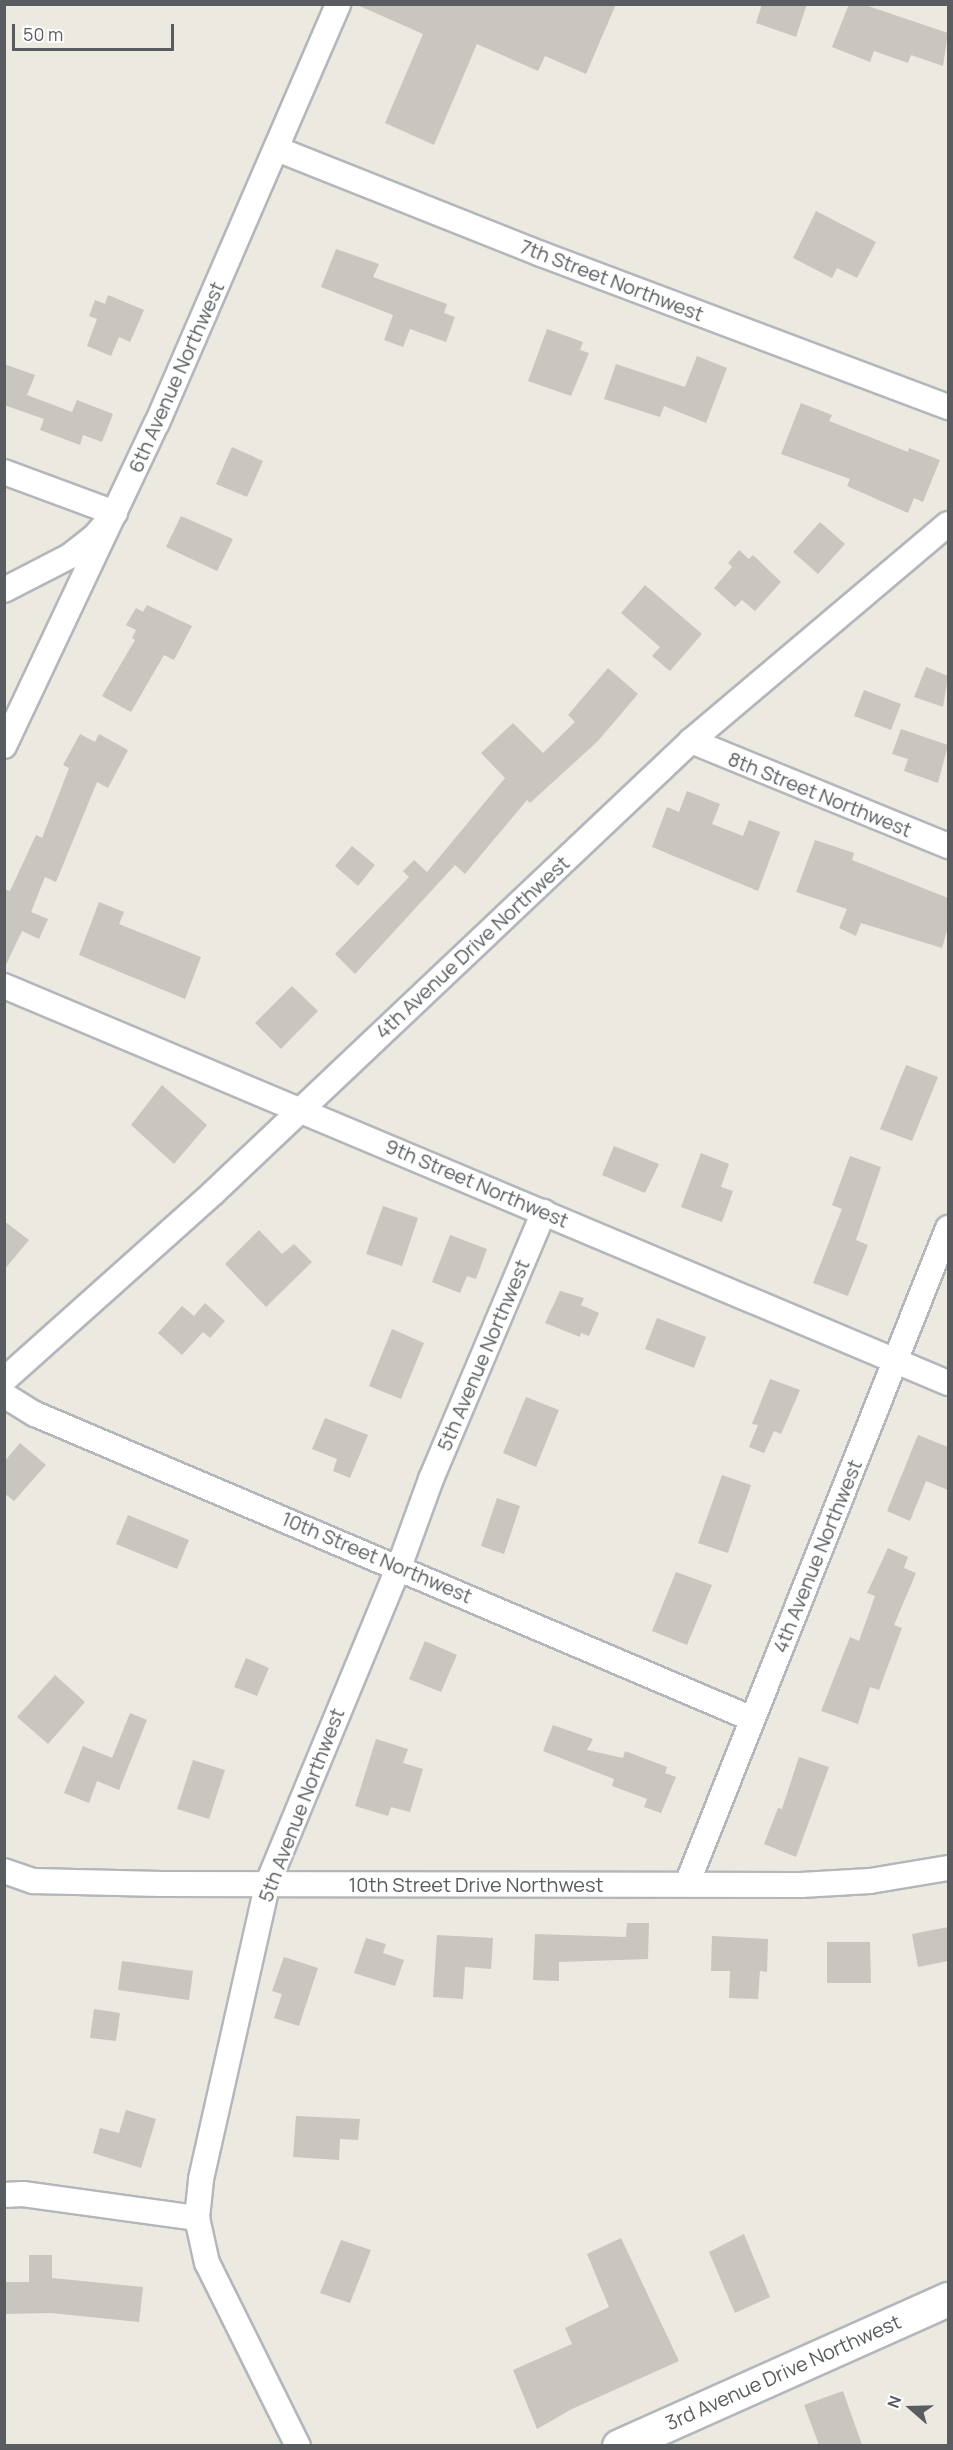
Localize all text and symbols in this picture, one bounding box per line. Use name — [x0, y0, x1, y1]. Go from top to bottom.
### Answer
scale bar — [15, 12, 177, 50]
text: 50 m — [23, 22, 63, 46]
street label: 7th Street Northwest — [517, 234, 707, 326]
street label: 6th Avenue Northwest — [123, 278, 229, 476]
street label: 8th Street Northwest — [725, 746, 915, 842]
street label: 4th Avenue Drive Northwest — [370, 851, 574, 1043]
street label: 9th Street Northwest — [382, 1134, 572, 1232]
street label: 5th Avenue Northwest — [432, 1256, 534, 1454]
street label: 4th Avenue Northwest — [767, 1456, 867, 1656]
street label: 10th Street Northwest — [278, 1506, 476, 1608]
street label: 5th Avenue Northwest — [253, 1705, 349, 1905]
street label: 10th Street Drive Northwest — [348, 1872, 604, 1896]
street label: 3rd Avenue Drive Northwest — [662, 2309, 904, 2435]
north arrow — [881, 2378, 941, 2438]

